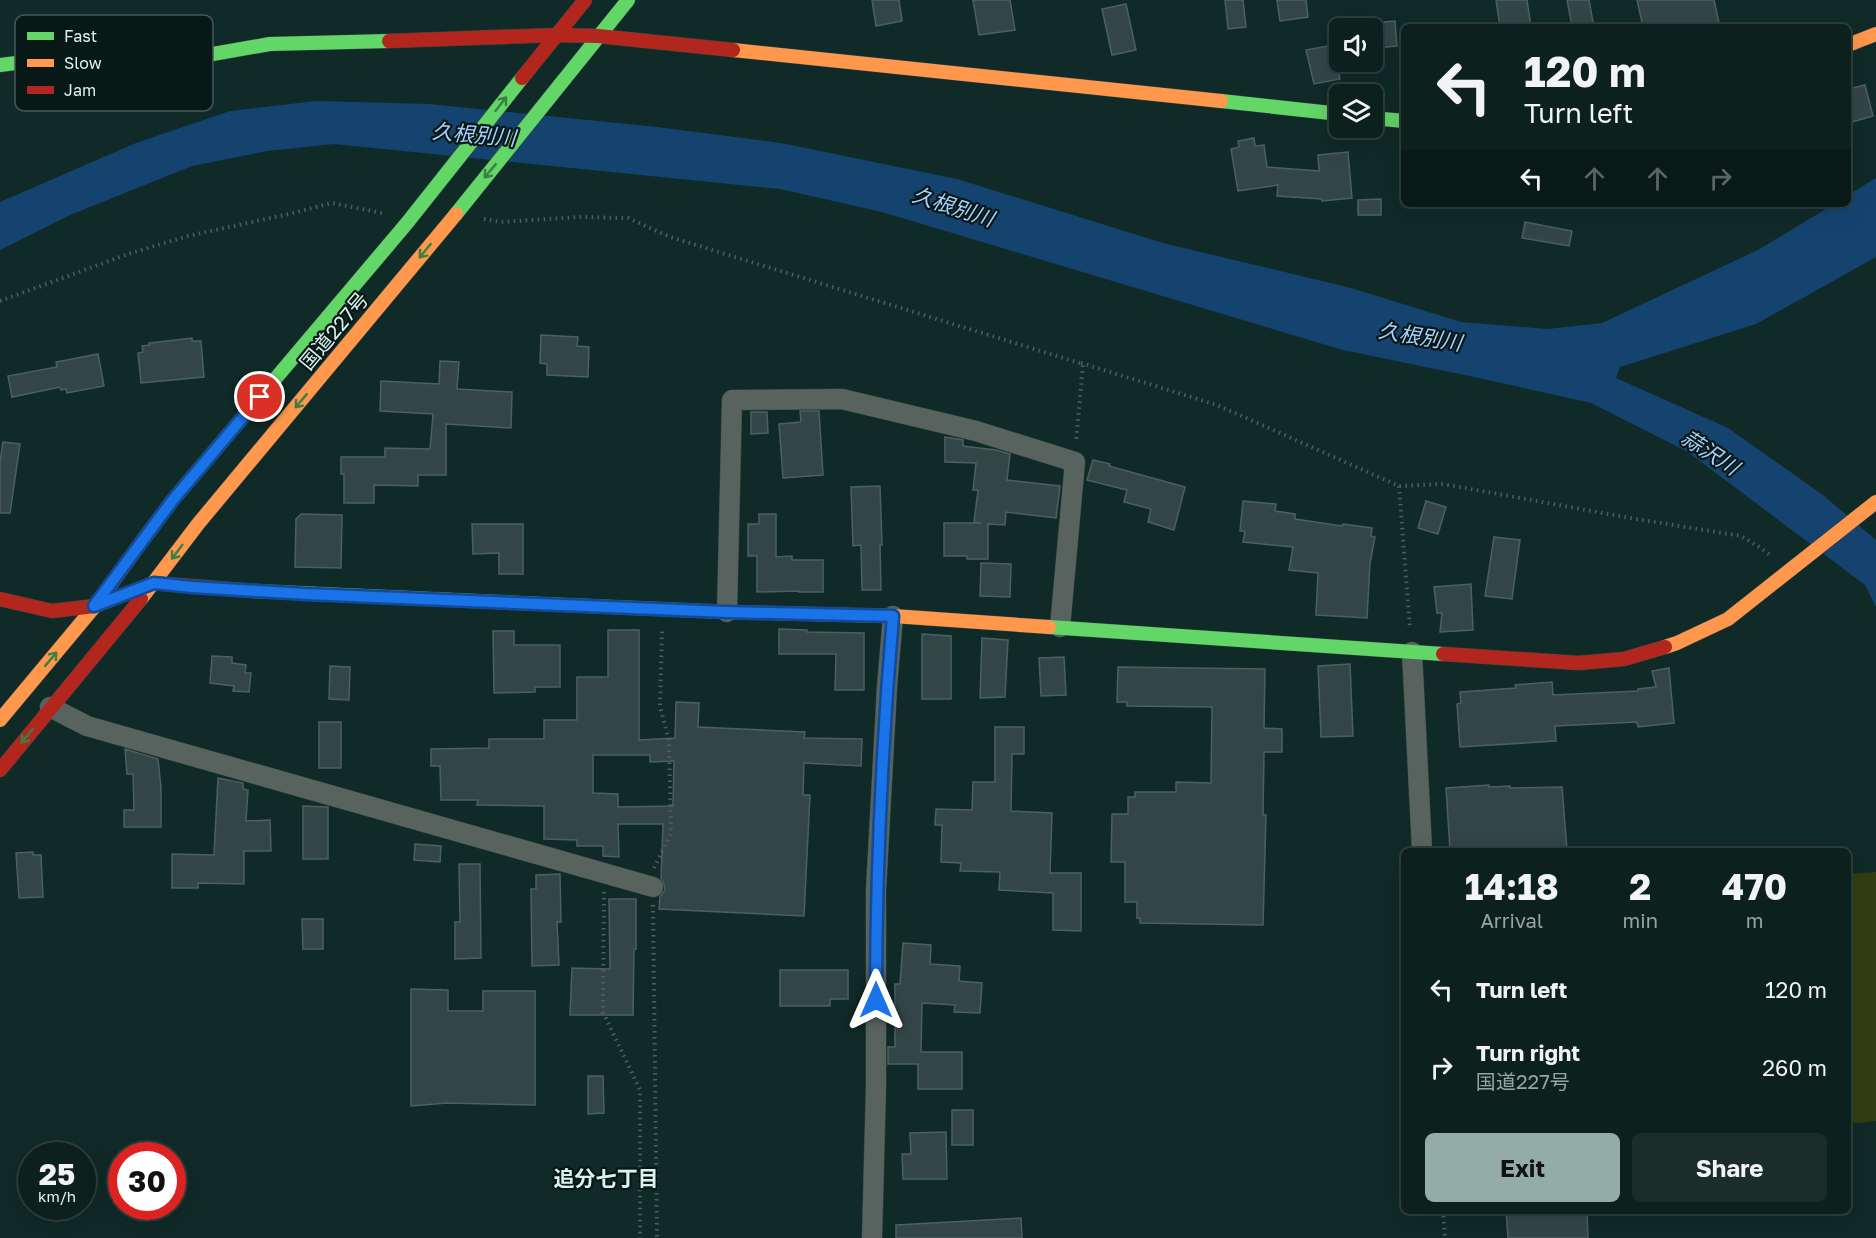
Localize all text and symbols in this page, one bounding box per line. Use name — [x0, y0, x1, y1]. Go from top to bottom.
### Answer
legend — [15, 15, 213, 111]
map controls — [1329, 18, 1383, 138]
button: sound — [1329, 18, 1383, 72]
text: Fast — [64, 26, 97, 46]
text: 120 m — [1524, 46, 1646, 96]
icon: left — [1425, 48, 1503, 126]
text: Slow — [64, 53, 102, 73]
text: Jam — [64, 80, 96, 100]
button: layers — [1329, 84, 1383, 138]
one-way arrow — [494, 96, 507, 112]
text: Turn left — [1524, 97, 1633, 129]
water label: 久根別川 — [431, 117, 519, 151]
icon: left — [1515, 162, 1548, 195]
icon: ahead — [1578, 162, 1611, 195]
icon: ahead — [1641, 162, 1674, 195]
icon: right — [1704, 162, 1737, 195]
one-way arrow — [483, 163, 496, 179]
water label: 久根別川 — [909, 181, 999, 232]
one-way arrow — [418, 243, 431, 259]
street label: 国道227号 — [294, 287, 373, 374]
water label: 久根別川 — [1377, 317, 1466, 356]
pin — [234, 371, 285, 422]
icon: arrive — [243, 380, 276, 413]
one-way arrow — [294, 393, 307, 409]
water label: 蒜沢川 — [1677, 424, 1746, 481]
one-way arrow — [171, 544, 184, 560]
one-way arrow — [44, 651, 57, 667]
one-way arrow — [21, 727, 34, 743]
text: 14:18 — [1465, 865, 1559, 908]
text: 2 — [1629, 865, 1651, 908]
text: 470 — [1722, 865, 1787, 908]
text: Arrival — [1480, 908, 1543, 932]
text: min — [1623, 908, 1658, 932]
text: m — [1746, 908, 1763, 932]
position arrow — [844, 968, 908, 1032]
icon: left — [1425, 973, 1458, 1006]
text: Turn left — [1476, 976, 1567, 1003]
text: 120 m — [1765, 976, 1827, 1003]
text: Turn right — [1476, 1039, 1580, 1066]
icon: right — [1425, 1051, 1458, 1084]
text: 260 m — [1762, 1054, 1827, 1081]
text: 国道227号 — [1476, 1069, 1570, 1093]
button: Exit — [1425, 1133, 1620, 1202]
button: Share — [1632, 1133, 1827, 1202]
speed limit sign: 30 — [108, 1142, 186, 1220]
text: 25 — [39, 1156, 75, 1192]
district label: 追分七丁目 — [554, 1165, 659, 1191]
text: km/h — [38, 1187, 76, 1205]

